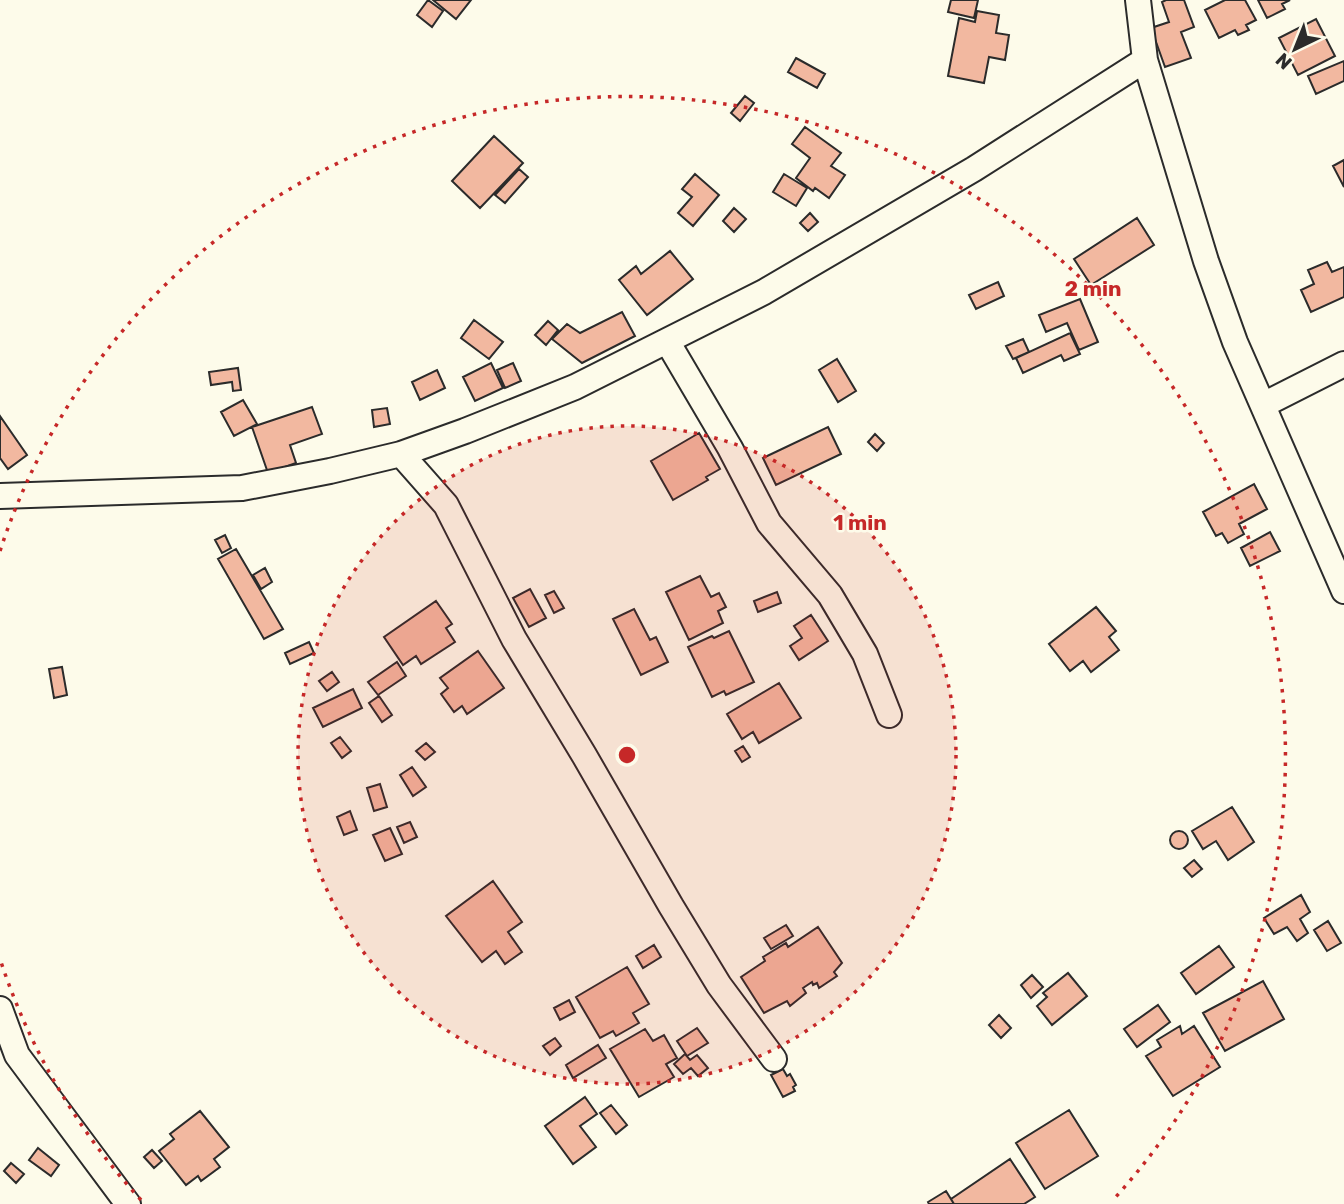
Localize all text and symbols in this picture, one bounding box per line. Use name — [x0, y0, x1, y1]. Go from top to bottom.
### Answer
north arrow — [1260, 14, 1330, 84]
text: N — [1271, 48, 1297, 74]
text: 2 min — [1065, 276, 1121, 301]
text: 1 min — [833, 510, 887, 535]
centre of rings — [615, 743, 639, 767]

